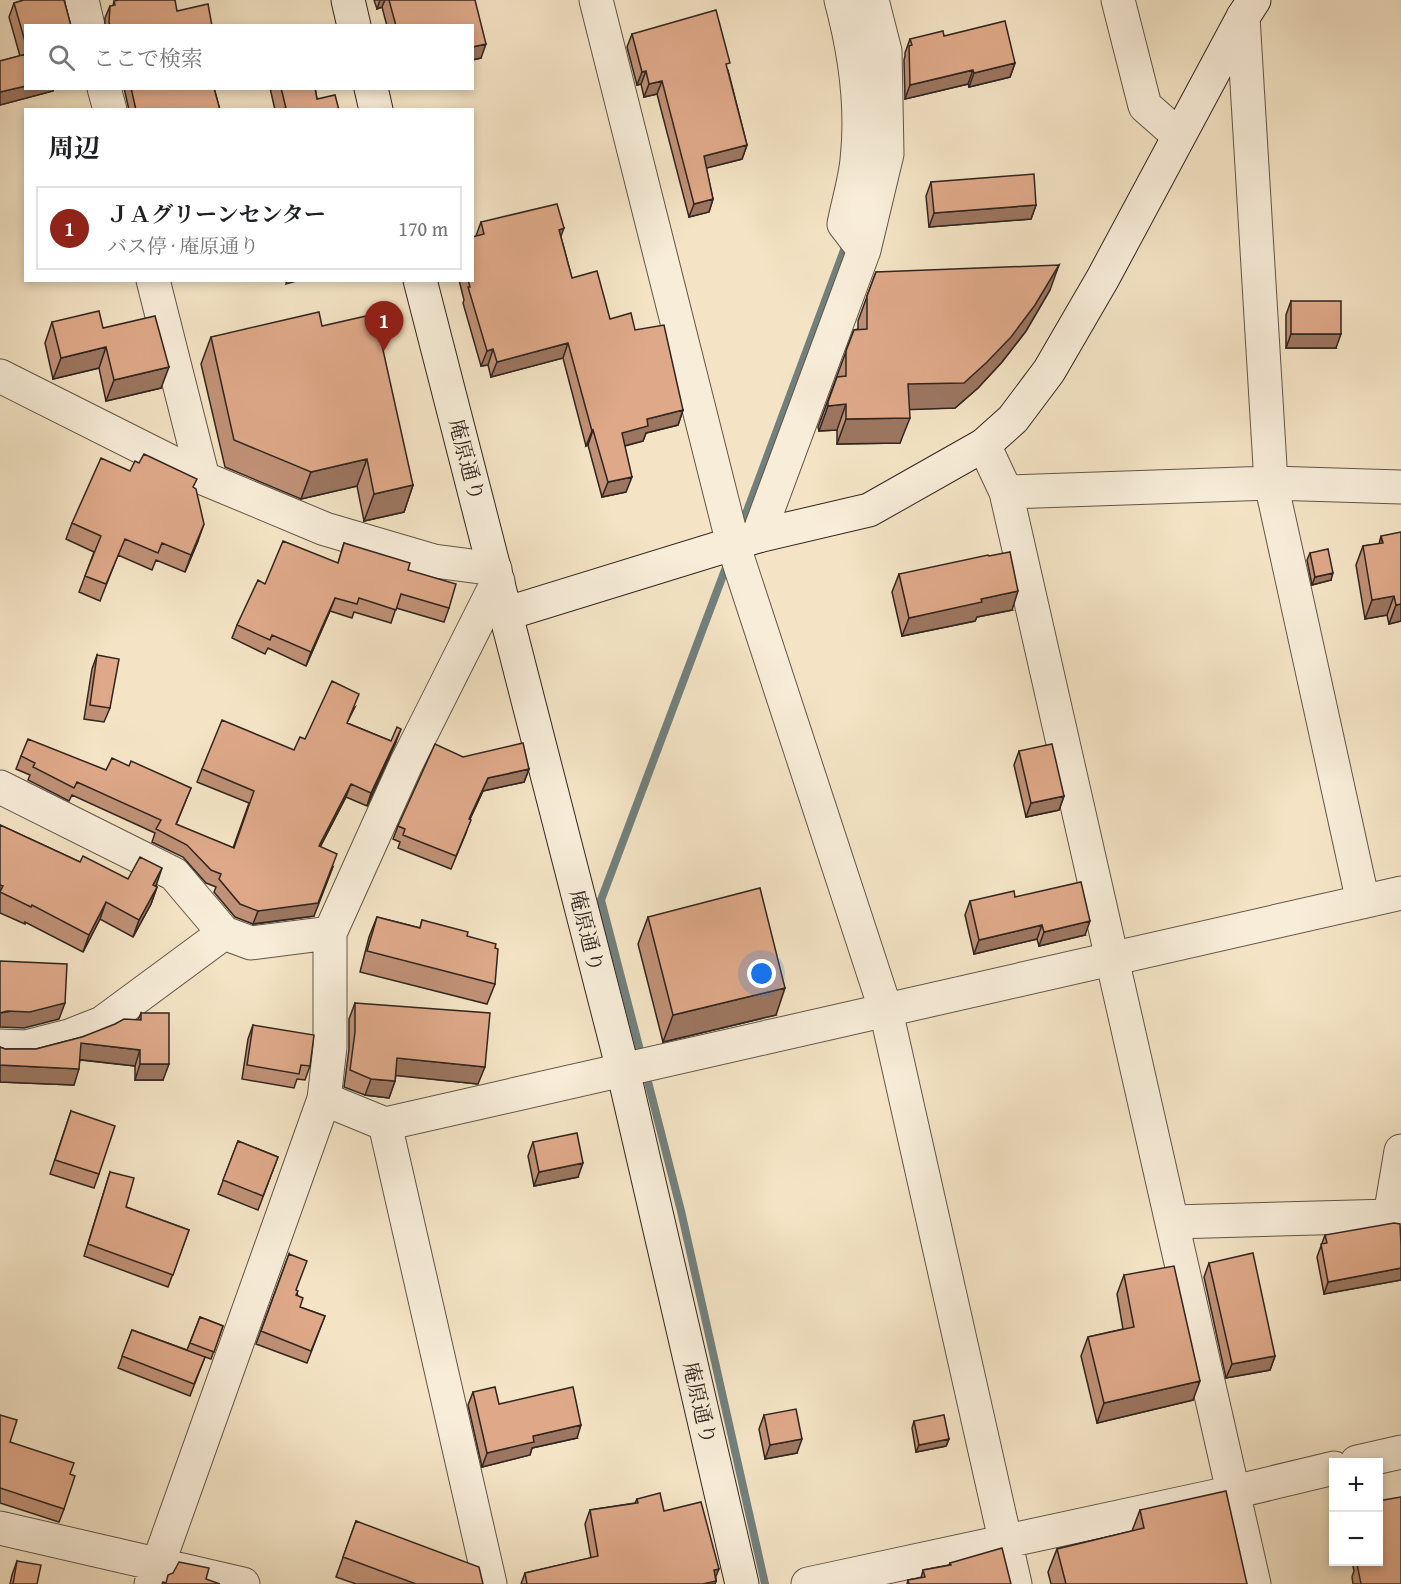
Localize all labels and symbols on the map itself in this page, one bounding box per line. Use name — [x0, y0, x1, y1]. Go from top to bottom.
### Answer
pin: 1 — [364, 302, 404, 351]
street label: 庵原通り — [441, 415, 493, 505]
street label: 庵原通り — [562, 886, 612, 976]
your location — [747, 959, 776, 988]
street label: 庵原通り — [675, 1359, 725, 1447]

